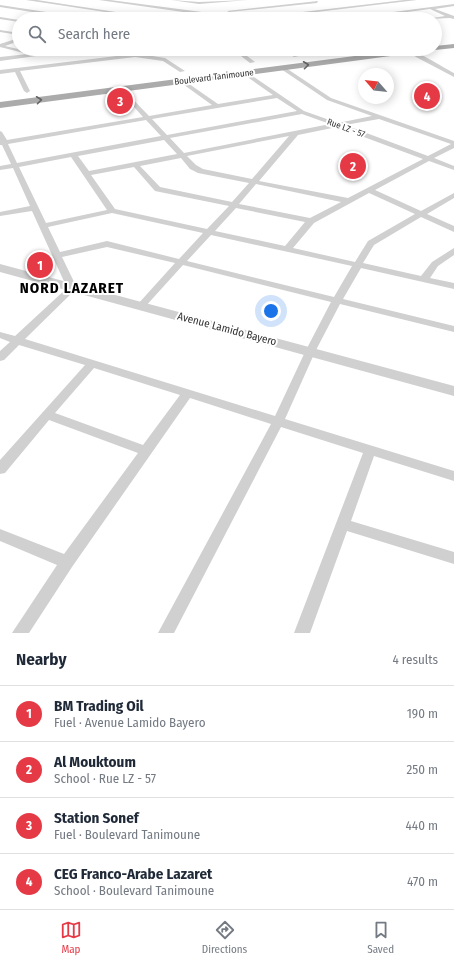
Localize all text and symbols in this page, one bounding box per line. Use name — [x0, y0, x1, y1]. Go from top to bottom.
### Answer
search box — [12, 12, 442, 56]
icon: search — [26, 23, 48, 45]
text: Search here — [58, 25, 130, 43]
one-way arrow — [303, 61, 309, 70]
street label: Boulevard Tanimoune — [174, 67, 255, 87]
north arrow — [358, 68, 394, 104]
pin: 4 — [414, 81, 440, 111]
pin: 3 — [107, 86, 133, 116]
one-way arrow — [36, 95, 42, 104]
street label: Rue LZ - 57 — [326, 117, 367, 140]
pin: 2 — [340, 151, 366, 181]
pin: 1 — [27, 250, 53, 280]
district label: NORD LAZARET — [20, 279, 124, 297]
your location — [261, 301, 281, 321]
street label: Avenue Lamido Bayero — [176, 309, 278, 349]
text: Nearby — [16, 649, 67, 670]
text: 4 results — [392, 652, 438, 667]
text: BM Trading Oil — [54, 697, 144, 715]
text: 1 — [26, 706, 32, 721]
text: 190 m — [407, 706, 438, 721]
text: Fuel · Avenue Lamido Bayero — [54, 715, 206, 730]
text: Al Mouktoum — [54, 753, 136, 771]
text: 2 — [26, 762, 32, 777]
text: 250 m — [406, 762, 438, 777]
text: School · Rue LZ - 57 — [54, 771, 156, 786]
text: Station Sonef — [54, 809, 139, 827]
text: 3 — [26, 818, 32, 833]
text: 440 m — [406, 818, 438, 833]
text: Fuel · Boulevard Tanimoune — [54, 827, 200, 842]
text: CEG Franco-Arabe Lazaret — [54, 865, 212, 883]
text: 4 — [26, 874, 32, 889]
text: 470 m — [407, 874, 438, 889]
text: School · Boulevard Tanimoune — [54, 883, 214, 898]
tab: Map — [60, 919, 82, 956]
tab: Directions — [202, 919, 247, 956]
tab: Saved — [367, 919, 394, 956]

